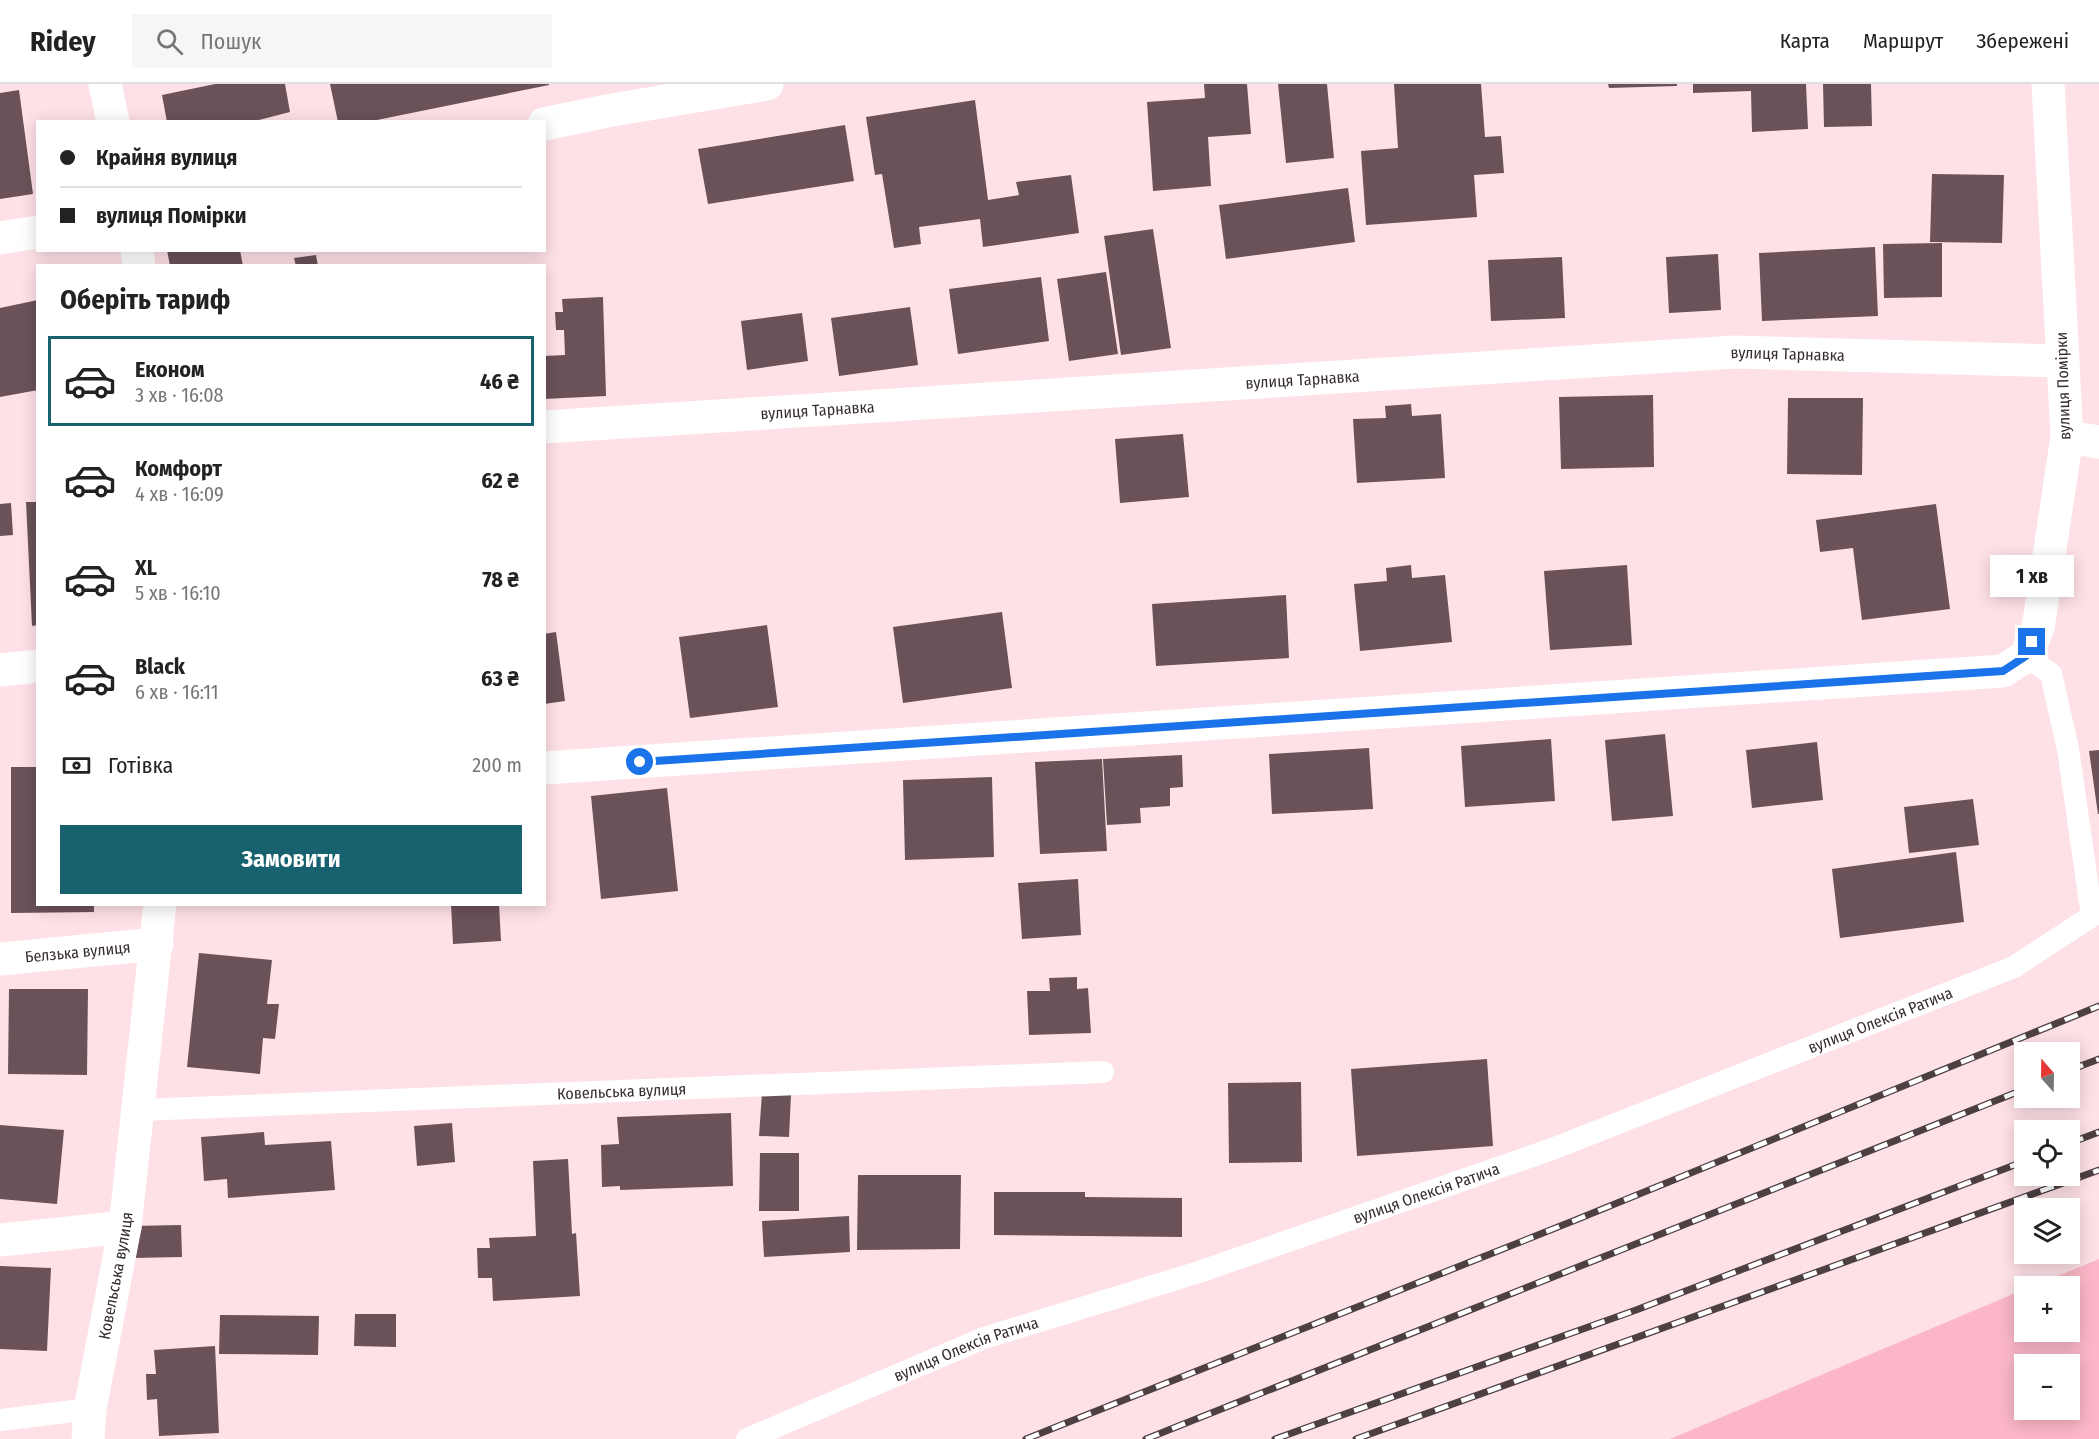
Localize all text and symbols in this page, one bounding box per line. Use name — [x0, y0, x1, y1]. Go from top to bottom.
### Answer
search box — [132, 14, 552, 68]
text: Ridey — [30, 25, 96, 58]
icon: search — [153, 25, 186, 58]
text: Пошук — [201, 28, 261, 55]
text: Карта — [1780, 28, 1830, 54]
text: Маршрут — [1863, 28, 1943, 54]
text: Збережені — [1976, 28, 2069, 54]
text: Крайня вулиця — [96, 144, 237, 171]
text: вулиця Помірки — [96, 202, 246, 229]
text: Оберіть тариф — [60, 284, 230, 316]
street label: вулиця Помірки — [2052, 332, 2074, 440]
street label: вулиця Тарнавка — [1730, 342, 1845, 365]
icon: car — [63, 354, 117, 408]
text: Економ — [135, 356, 205, 383]
street label: вулиця Тарнавка — [1245, 366, 1360, 392]
text: 46 ₴ — [480, 368, 519, 395]
text: 3 хв · 16:08 — [135, 383, 224, 407]
street label: вулиця Тарнавка — [760, 397, 875, 423]
icon: car — [63, 453, 117, 507]
text: Комфорт — [135, 455, 222, 482]
text: 62 ₴ — [481, 467, 519, 494]
text: 4 хв · 16:09 — [135, 482, 224, 506]
icon: car — [63, 552, 117, 606]
text: XL — [135, 554, 157, 581]
callout: 1 хв — [1990, 555, 2074, 597]
text: 1 хв — [2016, 564, 2048, 588]
text: 78 ₴ — [482, 566, 519, 593]
text: 5 хв · 16:10 — [135, 581, 221, 605]
route end — [2018, 628, 2045, 655]
icon: car — [63, 651, 117, 705]
text: Black — [135, 653, 185, 680]
text: 63 ₴ — [481, 665, 519, 692]
text: 6 хв · 16:11 — [135, 680, 219, 704]
route start — [626, 748, 653, 775]
icon: cash — [60, 749, 93, 782]
text: Готівка — [108, 752, 173, 779]
text: 200 m — [472, 753, 522, 777]
button: Замовити — [60, 825, 522, 894]
street label: Белзька вулиця — [24, 937, 131, 966]
street label: вулиця Олексія Ратича — [1805, 983, 1955, 1057]
north arrow — [2014, 1042, 2080, 1108]
map controls — [2014, 1042, 2080, 1420]
street label: Ковельська вулиця — [557, 1079, 687, 1103]
button: locate — [2014, 1120, 2080, 1186]
street label: вулиця Олексія Ратича — [1350, 1159, 1502, 1227]
button: layers — [2014, 1198, 2080, 1264]
street label: Ковельська вулиця — [94, 1211, 136, 1341]
button: + — [2014, 1276, 2080, 1342]
street label: вулиця Олексія Ратича — [891, 1312, 1041, 1385]
button: − — [2014, 1354, 2080, 1420]

